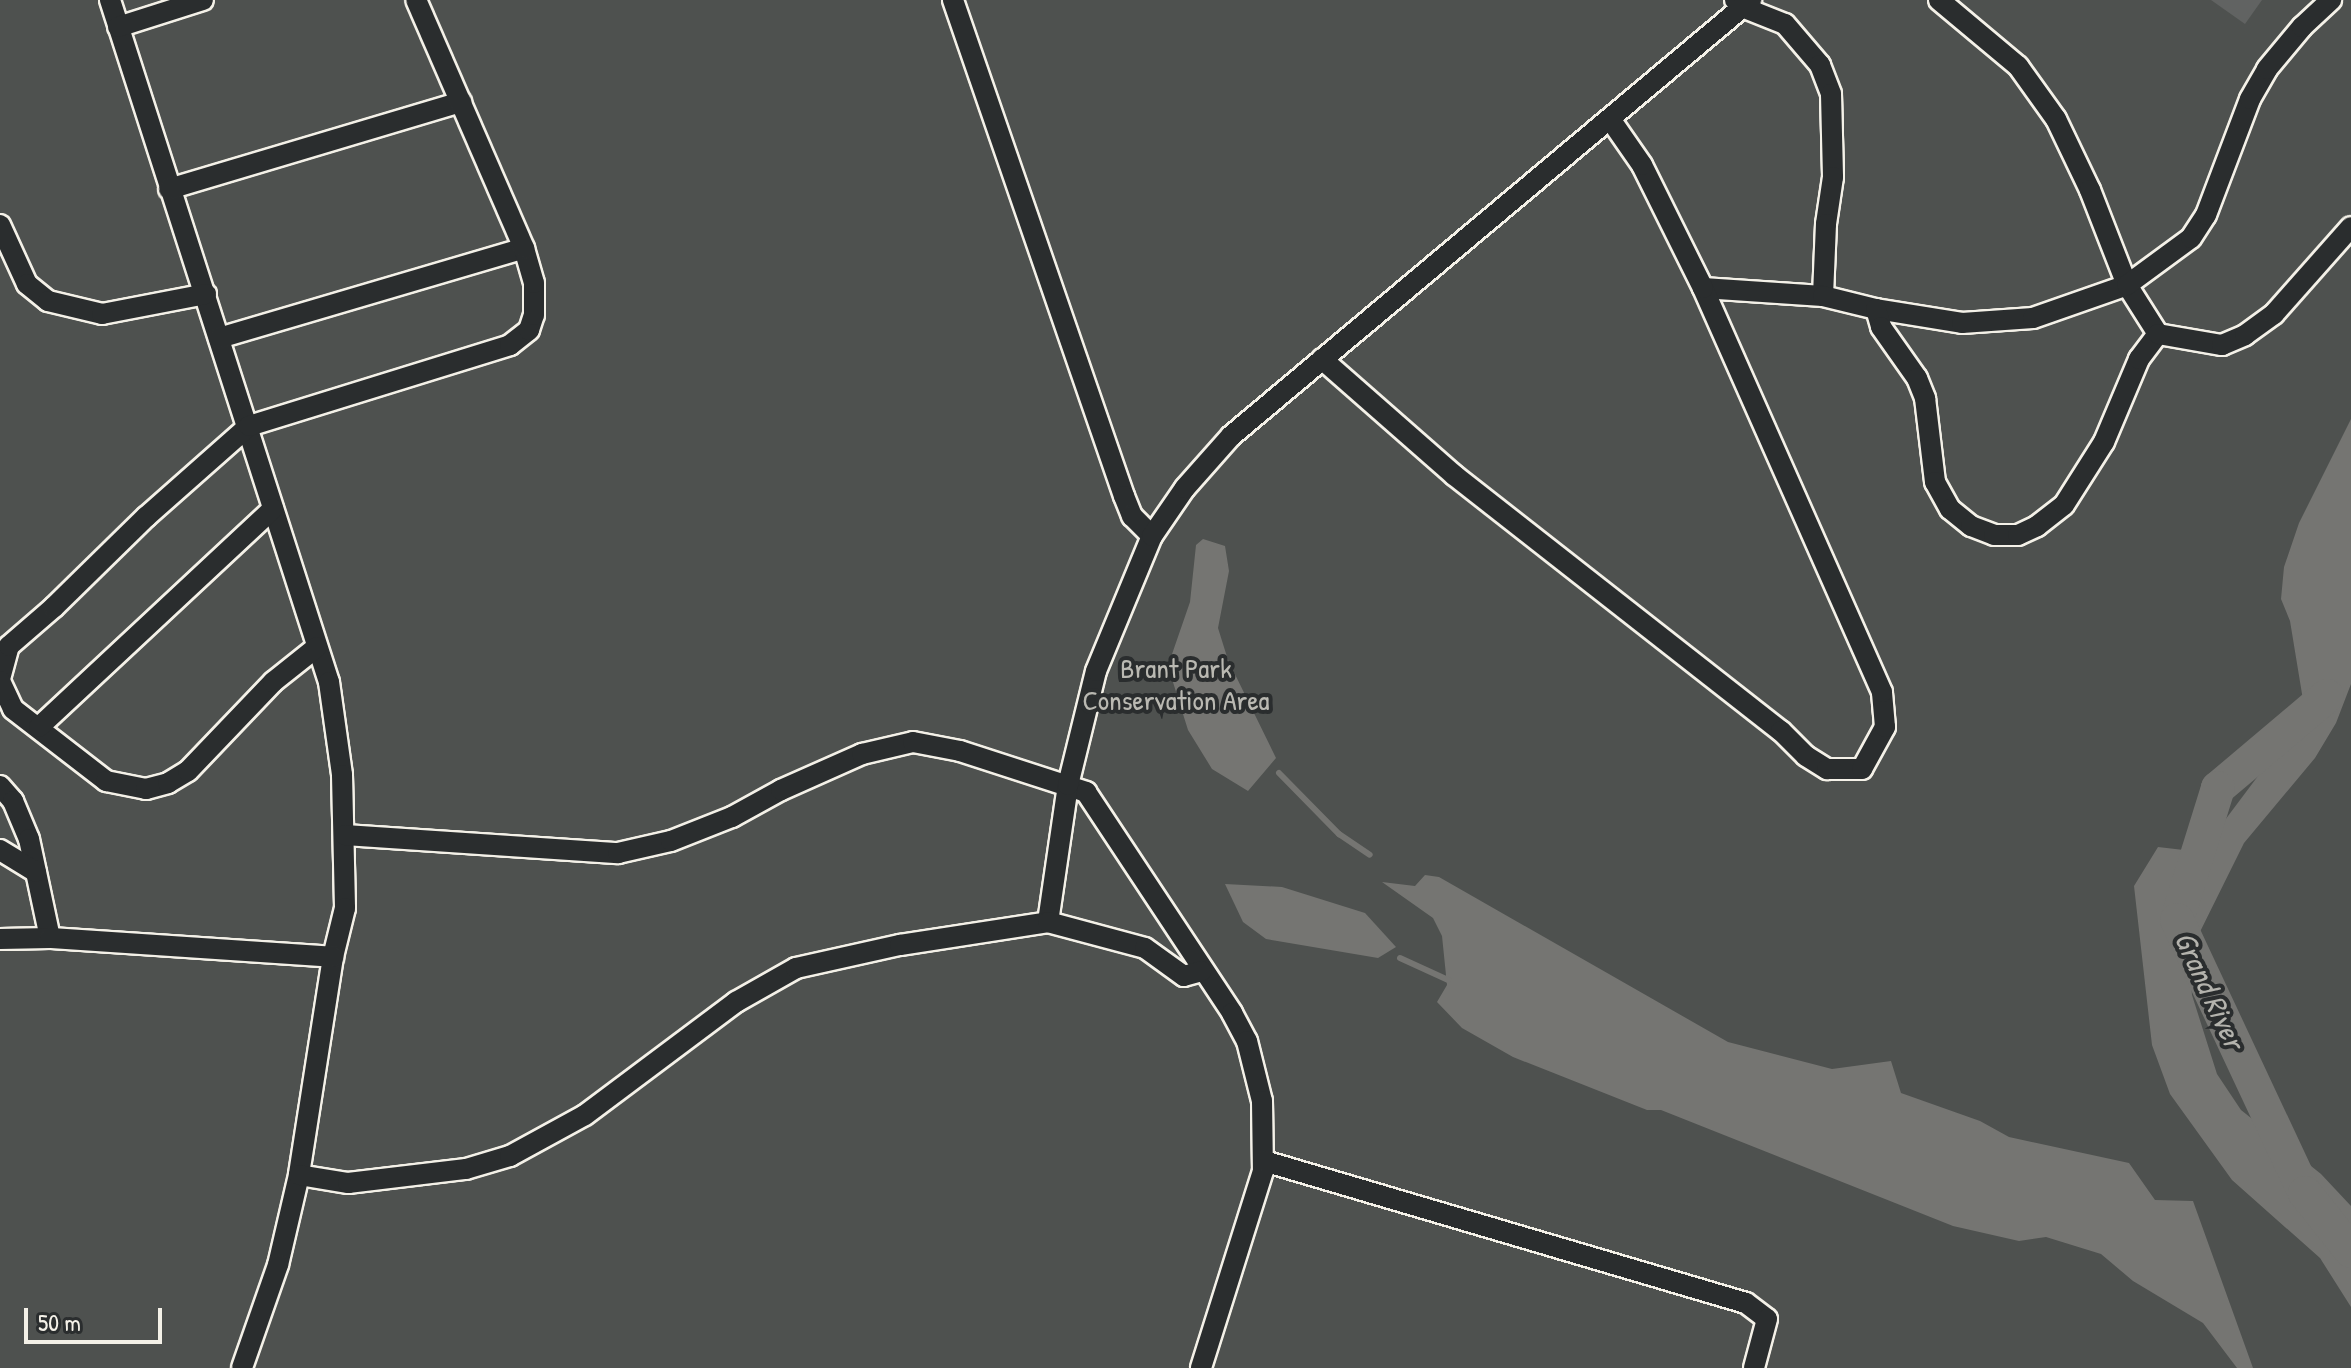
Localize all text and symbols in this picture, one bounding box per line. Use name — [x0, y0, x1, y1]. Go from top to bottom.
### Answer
park label: Brant Park Conservation Area — [1082, 651, 1270, 717]
water label: Grand River — [2167, 925, 2253, 1055]
scale bar — [28, 1292, 166, 1342]
text: 50 m — [38, 1306, 81, 1338]

